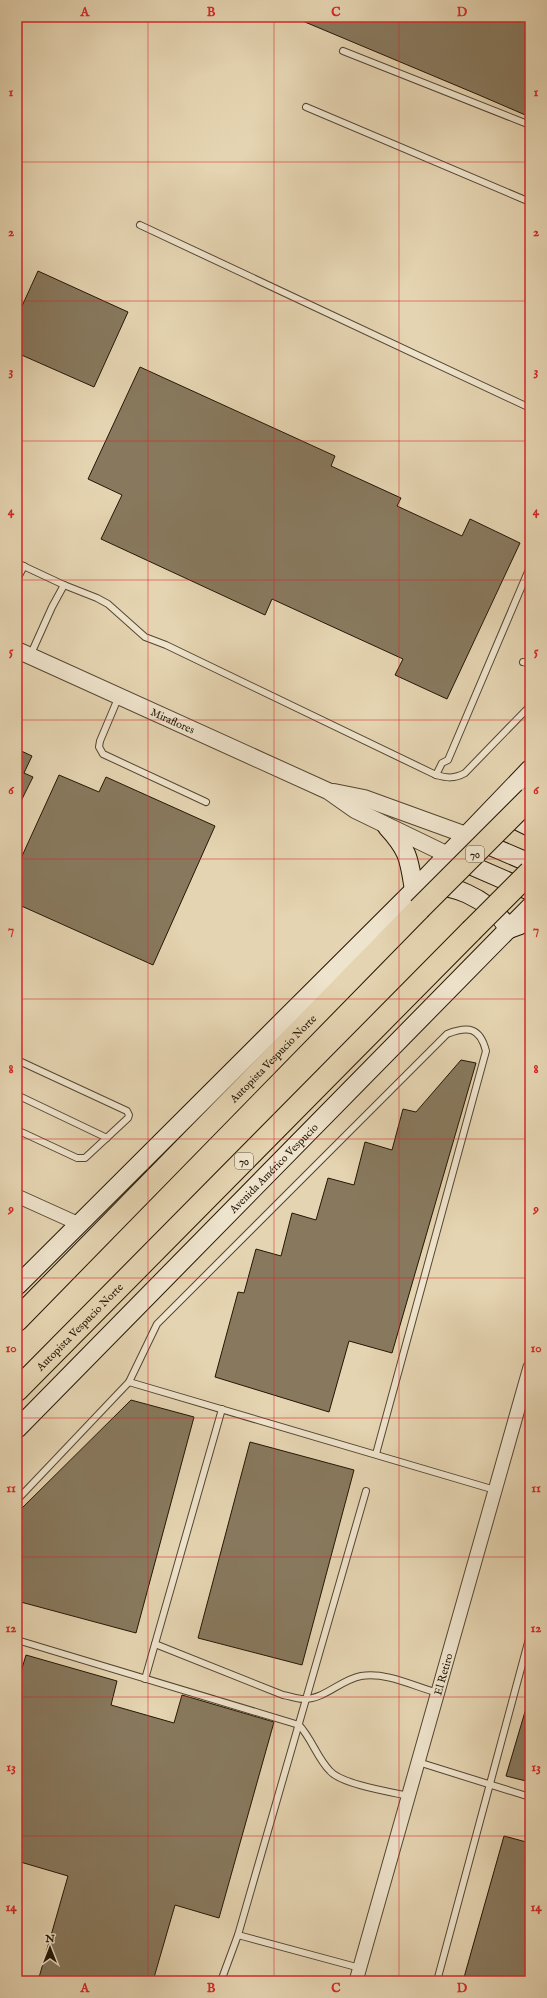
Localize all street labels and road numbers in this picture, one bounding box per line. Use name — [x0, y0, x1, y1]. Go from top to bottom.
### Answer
street label: Miraflores — [148, 705, 197, 738]
road number: 70 — [466, 846, 484, 862]
street label: Autopista Vespucio Norte — [227, 1012, 320, 1107]
street label: Avenida Américo Vespucio — [226, 1121, 322, 1217]
road number: 70 — [235, 1153, 253, 1169]
street label: Autopista Vespucio Norte — [33, 1281, 127, 1375]
street label: El Retiro — [431, 1652, 457, 1697]

